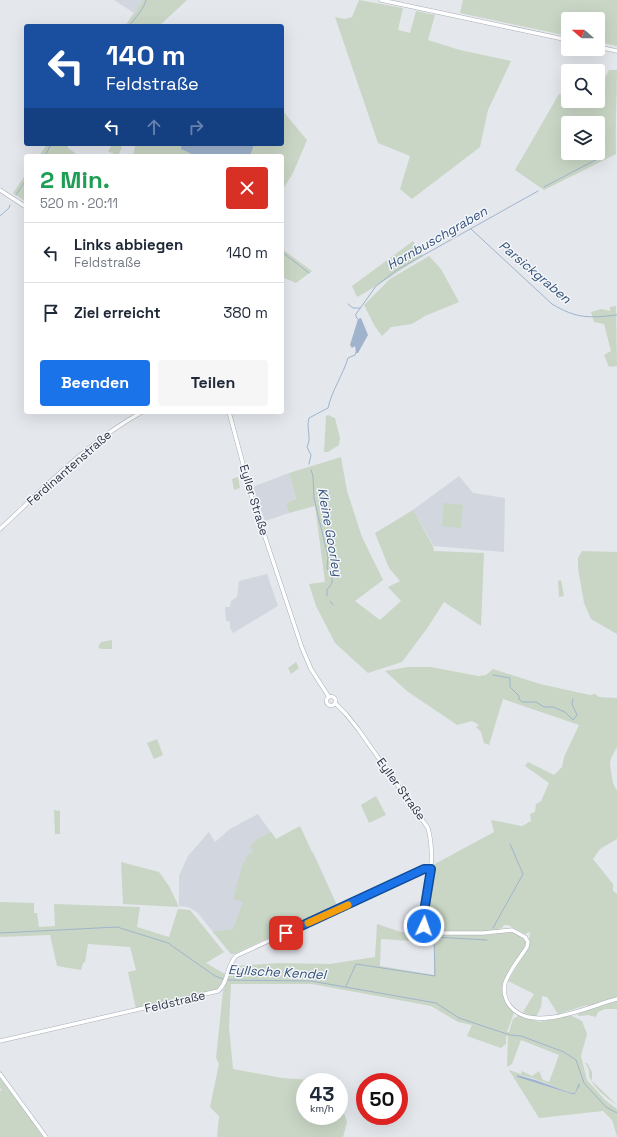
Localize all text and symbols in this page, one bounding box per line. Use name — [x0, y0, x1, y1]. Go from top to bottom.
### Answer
north arrow — [561, 12, 605, 56]
map controls — [561, 12, 605, 160]
text: 140 m — [106, 37, 186, 73]
icon: left — [40, 40, 92, 92]
button: search — [561, 64, 605, 108]
text: Feldstraße — [106, 72, 199, 95]
icon: left — [101, 116, 123, 138]
icon: ahead — [143, 116, 165, 138]
icon: right — [185, 116, 207, 138]
button: layers — [561, 116, 605, 160]
text: 2 Min. — [40, 164, 110, 195]
button: close — [226, 167, 268, 209]
text: 520 m · 20:11 — [40, 195, 118, 212]
water label: Hornbuschgraben — [384, 202, 491, 274]
text: Links abbiegen — [74, 235, 183, 254]
water label: Parsickgraben — [495, 237, 575, 308]
icon: left — [40, 242, 62, 264]
text: 140 m — [226, 243, 268, 262]
text: Feldstraße — [74, 254, 141, 271]
icon: arrive — [40, 302, 62, 324]
text: Ziel erreicht — [74, 303, 161, 322]
text: 380 m — [223, 303, 268, 322]
button: Beenden — [40, 360, 150, 406]
button: Teilen — [158, 360, 268, 406]
street label: Ferdinantenstraße — [23, 427, 115, 509]
street label: Eyller Straße — [236, 463, 272, 537]
water label: Kleine Goorley — [314, 487, 346, 579]
street label: Eyller Straße — [373, 755, 429, 823]
position arrow — [403, 905, 445, 947]
pin — [269, 916, 303, 950]
icon: arrive — [275, 922, 297, 944]
water label: Eyllsche Kendel — [228, 961, 328, 983]
street label: Feldstraße — [143, 987, 207, 1017]
speed limit sign: 50 — [356, 1073, 408, 1125]
text: 43 — [310, 1081, 334, 1107]
text: km/h — [310, 1102, 334, 1115]

